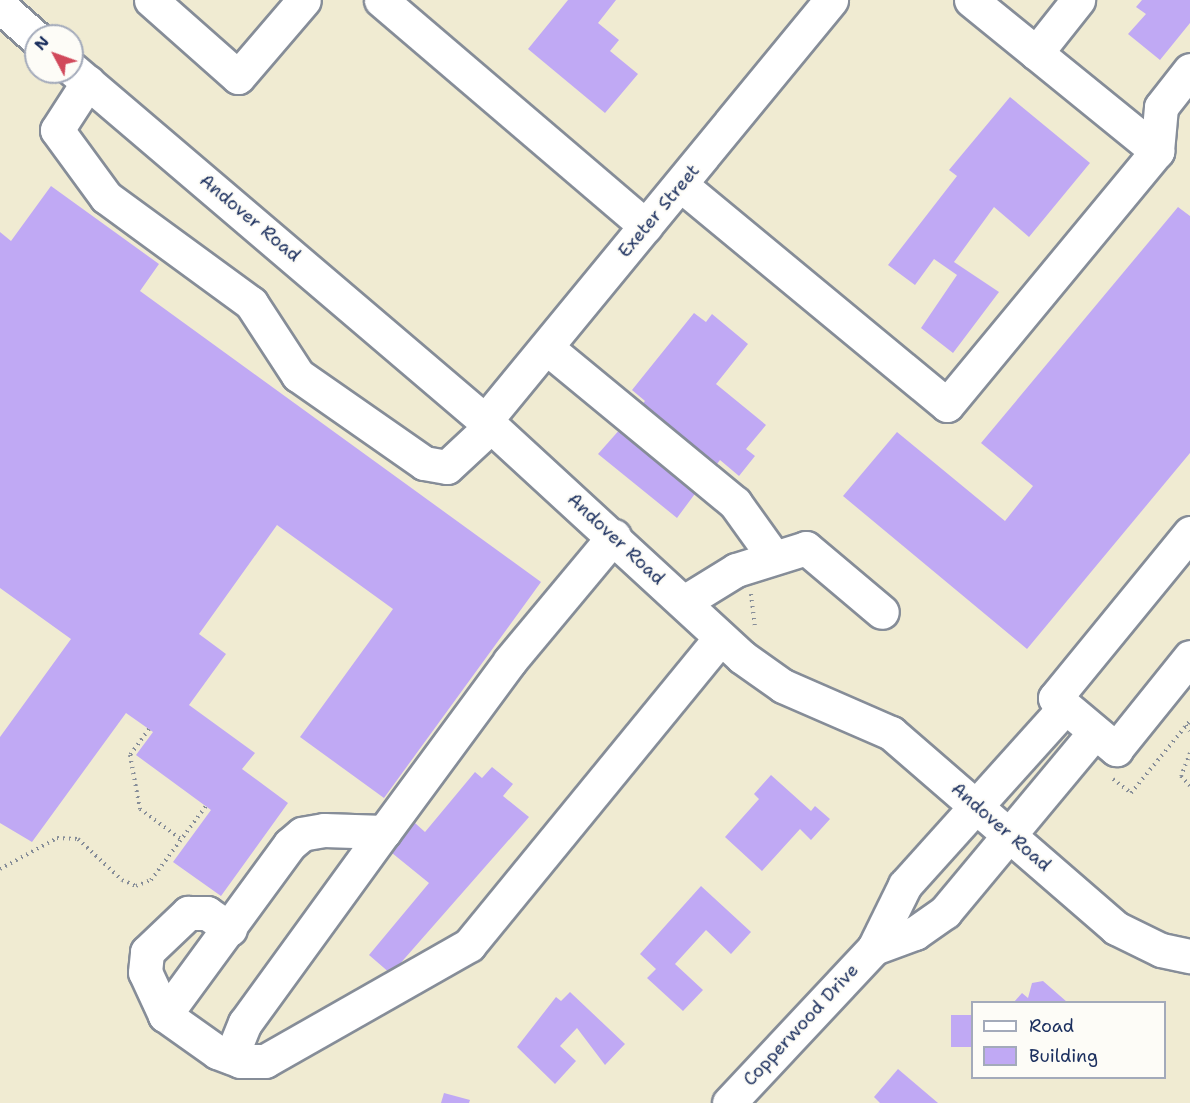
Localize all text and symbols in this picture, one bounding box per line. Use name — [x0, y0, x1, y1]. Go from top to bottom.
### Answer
north arrow — [24, 24, 84, 84]
text: N — [29, 31, 54, 55]
street label: Exeter Street — [614, 160, 704, 262]
street label: Andover Road — [195, 170, 305, 266]
street label: Andover Road — [563, 489, 669, 589]
street label: Andover Road — [947, 778, 1055, 876]
street label: Copperwood Drive — [739, 959, 863, 1091]
legend — [971, 1001, 1166, 1079]
text: Road — [1029, 1014, 1074, 1038]
text: Building — [1029, 1044, 1098, 1068]

